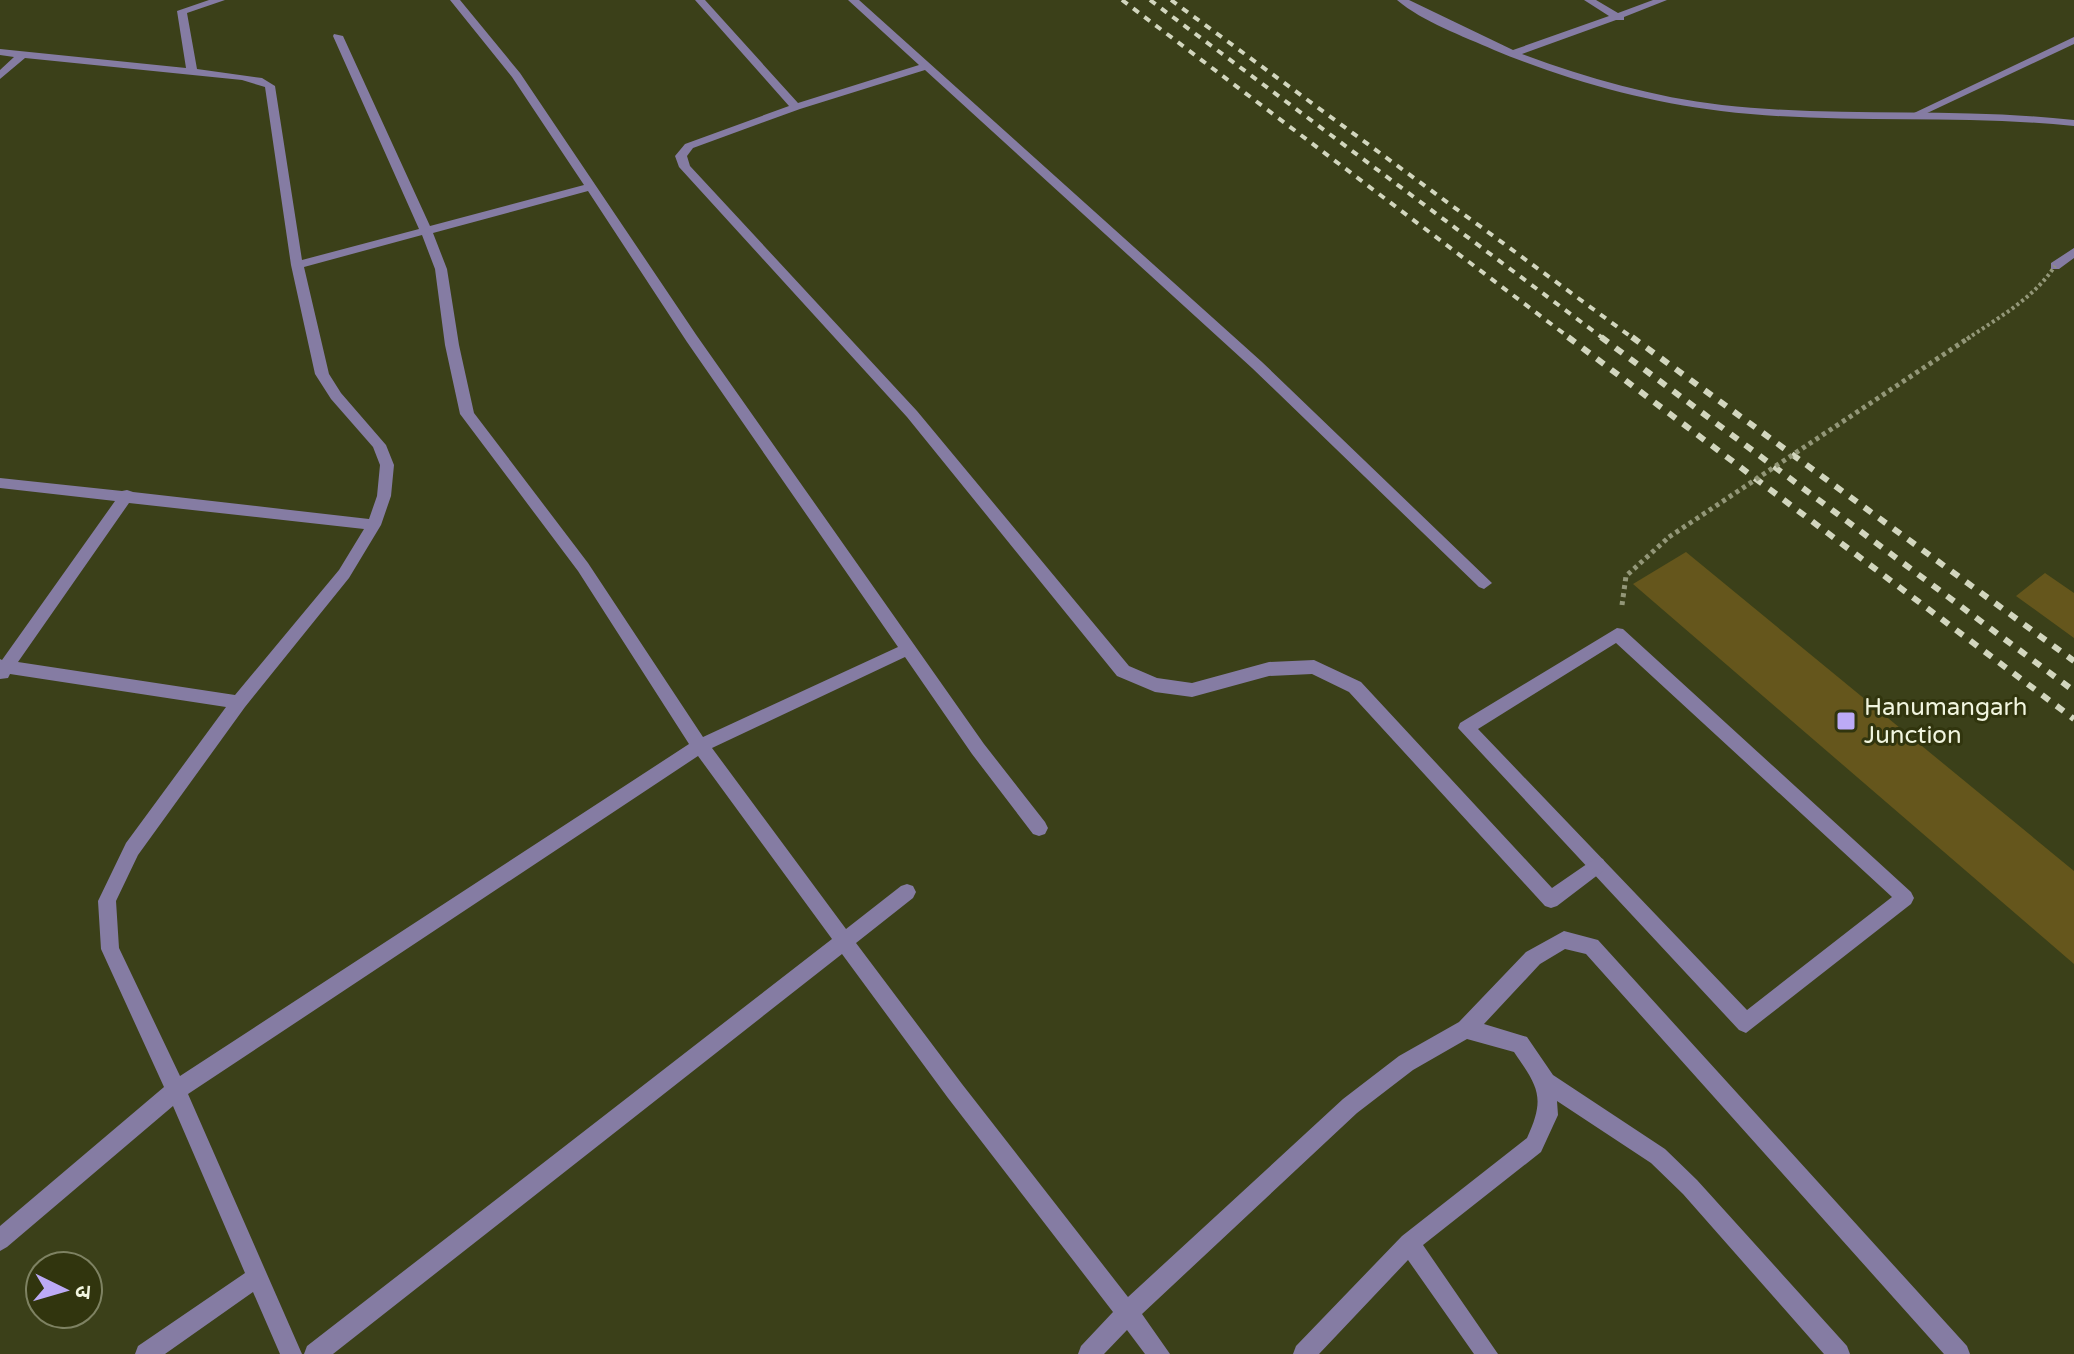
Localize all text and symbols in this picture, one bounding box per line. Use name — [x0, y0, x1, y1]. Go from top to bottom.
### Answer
place label: Hanumangarh Junction — [1864, 693, 2027, 750]
marker: Hanumangarh Junction — [1835, 710, 1857, 732]
north arrow — [24, 1250, 104, 1330]
text: उ — [69, 1284, 96, 1300]

